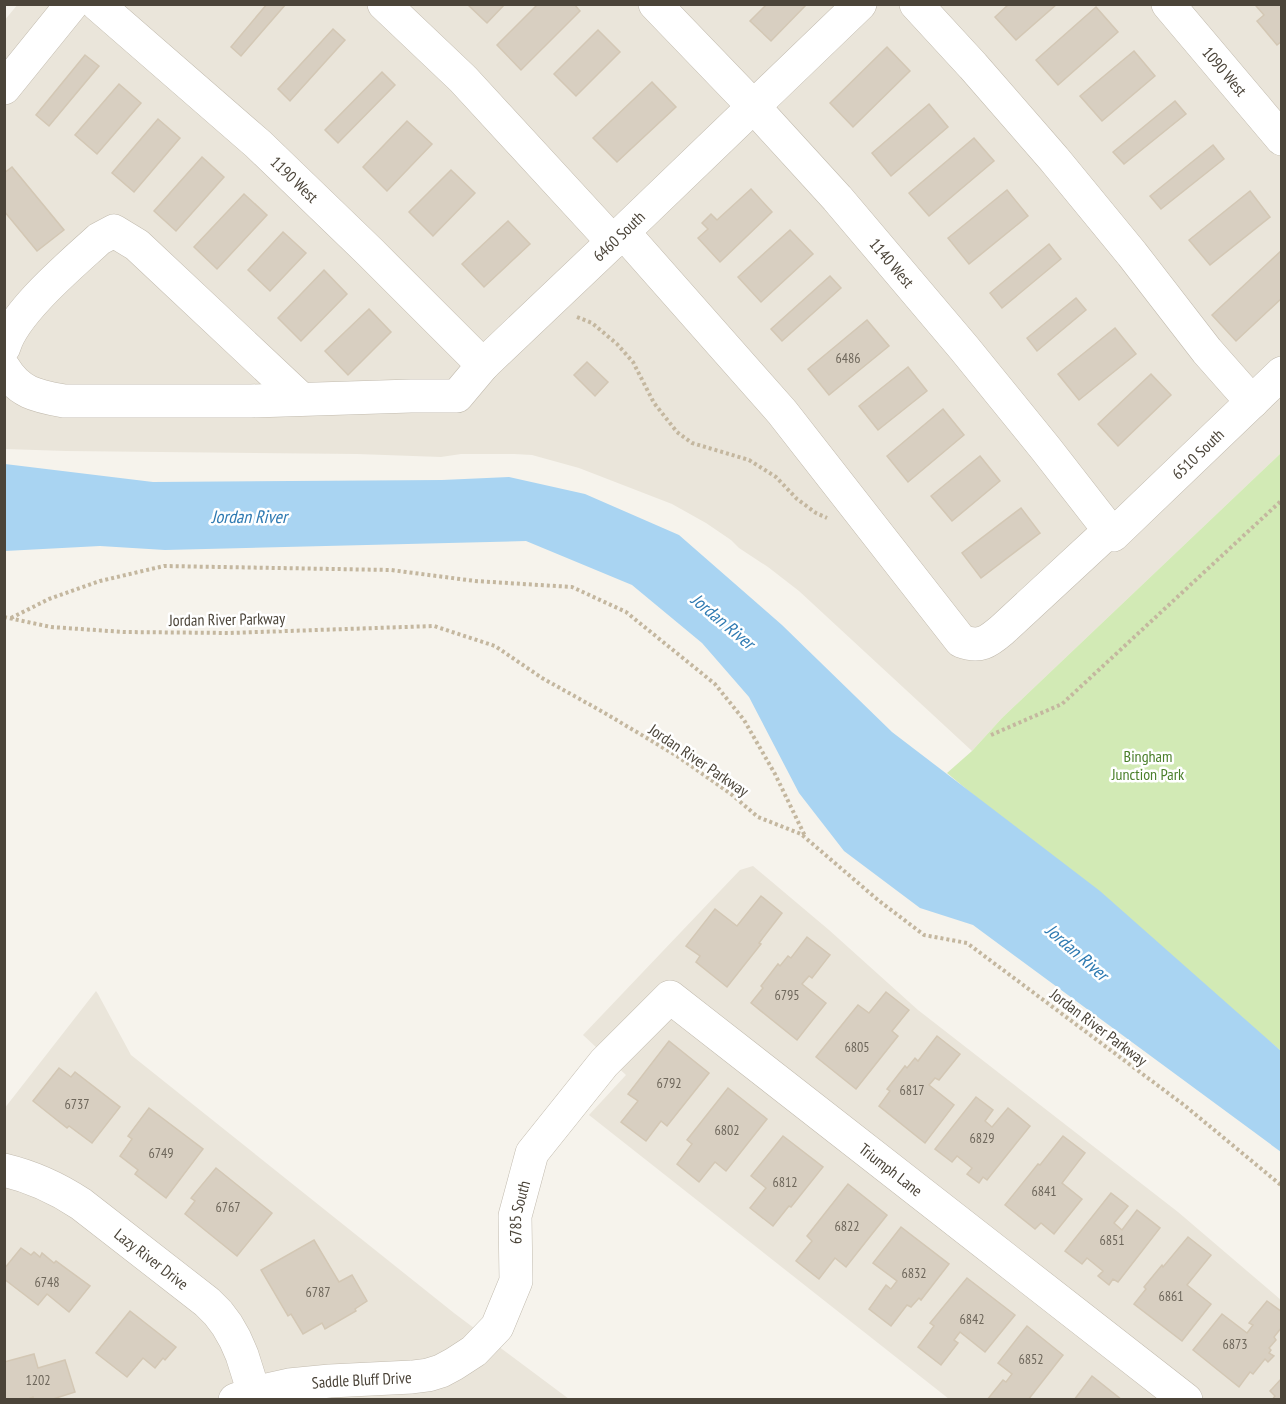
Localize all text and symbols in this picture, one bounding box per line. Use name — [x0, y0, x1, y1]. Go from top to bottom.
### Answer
street label: 1090 West — [1198, 42, 1252, 101]
street label: 1190 West — [266, 152, 323, 207]
street label: 6460 South — [588, 207, 649, 266]
street label: 1140 West — [865, 234, 919, 292]
house number: 6486 — [835, 349, 861, 367]
street label: 6510 South — [1168, 424, 1228, 483]
water label: Jordan River — [210, 505, 290, 528]
water label: Jordan River — [686, 587, 762, 656]
street label: Jordan River Parkway — [168, 608, 285, 630]
street label: Jordan River Parkway — [644, 719, 753, 801]
park label: Bingham Junction Park — [1111, 746, 1185, 784]
water label: Jordan River — [1040, 918, 1115, 988]
street label: Jordan River Parkway — [1046, 983, 1151, 1070]
house number: 6795 — [774, 986, 800, 1004]
house number: 6805 — [844, 1038, 870, 1056]
house number: 6792 — [656, 1074, 682, 1092]
house number: 6817 — [899, 1081, 925, 1099]
house number: 6737 — [64, 1095, 90, 1113]
house number: 6802 — [714, 1121, 740, 1139]
house number: 6829 — [969, 1129, 995, 1147]
street label: Triumph Lane — [855, 1139, 927, 1201]
house number: 6749 — [148, 1144, 174, 1162]
house number: 6812 — [772, 1173, 798, 1191]
street label: 6785 South — [505, 1178, 534, 1244]
house number: 6841 — [1031, 1182, 1057, 1200]
house number: 6767 — [215, 1198, 241, 1216]
house number: 6822 — [834, 1217, 860, 1235]
street label: Lazy River Drive — [111, 1224, 193, 1294]
house number: 6851 — [1099, 1231, 1125, 1249]
house number: 6832 — [901, 1264, 927, 1282]
house number: 6748 — [34, 1273, 60, 1291]
house number: 6787 — [305, 1283, 331, 1301]
house number: 6861 — [1158, 1287, 1184, 1305]
house number: 6842 — [959, 1310, 985, 1328]
house number: 6873 — [1222, 1335, 1248, 1353]
house number: 6852 — [1018, 1350, 1044, 1368]
street label: Saddle Bluff Drive — [311, 1367, 412, 1393]
house number: 1202 — [25, 1371, 51, 1389]

